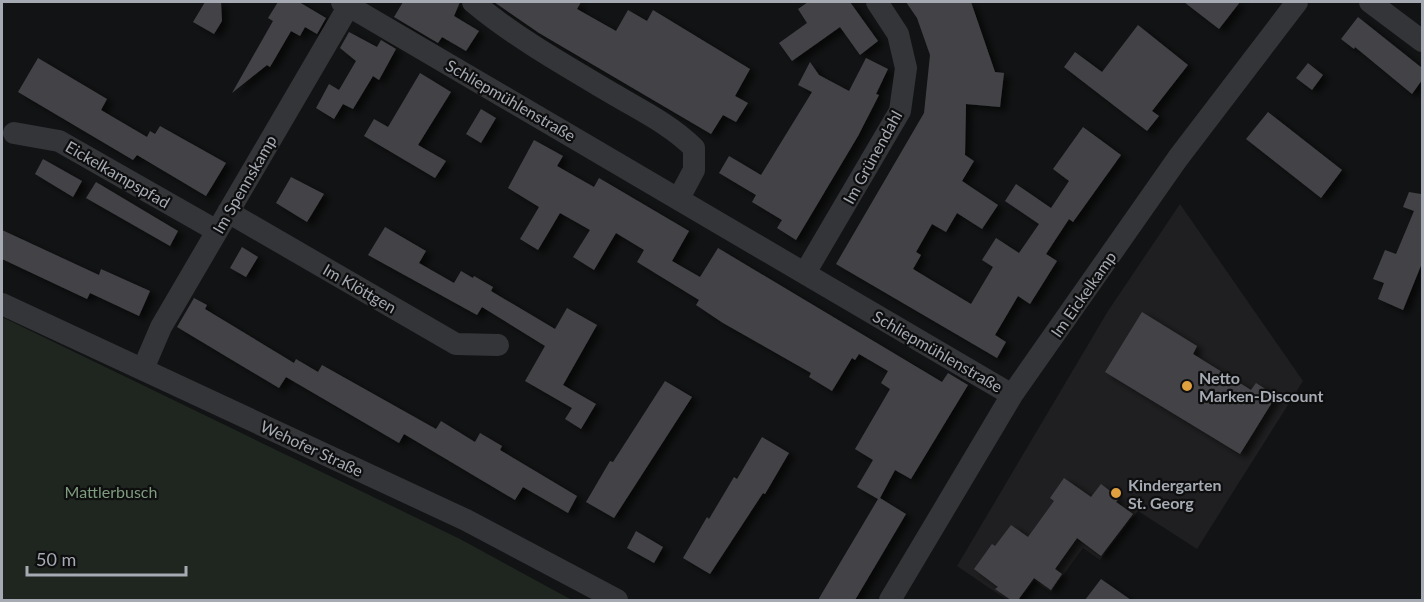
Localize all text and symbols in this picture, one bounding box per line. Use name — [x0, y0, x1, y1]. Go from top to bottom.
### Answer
street label: Schliepmühlenstraße — [443, 55, 579, 145]
street label: Im Grünendahl — [839, 107, 905, 207]
street label: Im Spennskamp — [208, 131, 280, 237]
street label: Eickelkampspfad — [63, 137, 173, 211]
street label: Im Eickelkamp — [1046, 247, 1120, 341]
street label: Im Klöttgen — [320, 259, 400, 317]
street label: Schliepmühlenstraße — [870, 306, 1006, 396]
place label: Netto Marken-Discount — [1199, 368, 1323, 405]
marker: Netto Marken-Discount — [1180, 379, 1194, 393]
street label: Wehofer Straße — [258, 416, 366, 480]
place label: Kindergarten St. Georg — [1128, 475, 1222, 512]
park label: Mattlerbusch — [65, 482, 157, 501]
marker: Kindergarten St. Georg — [1109, 486, 1123, 500]
scale bar — [27, 539, 186, 577]
text: 50 m — [36, 548, 76, 570]

